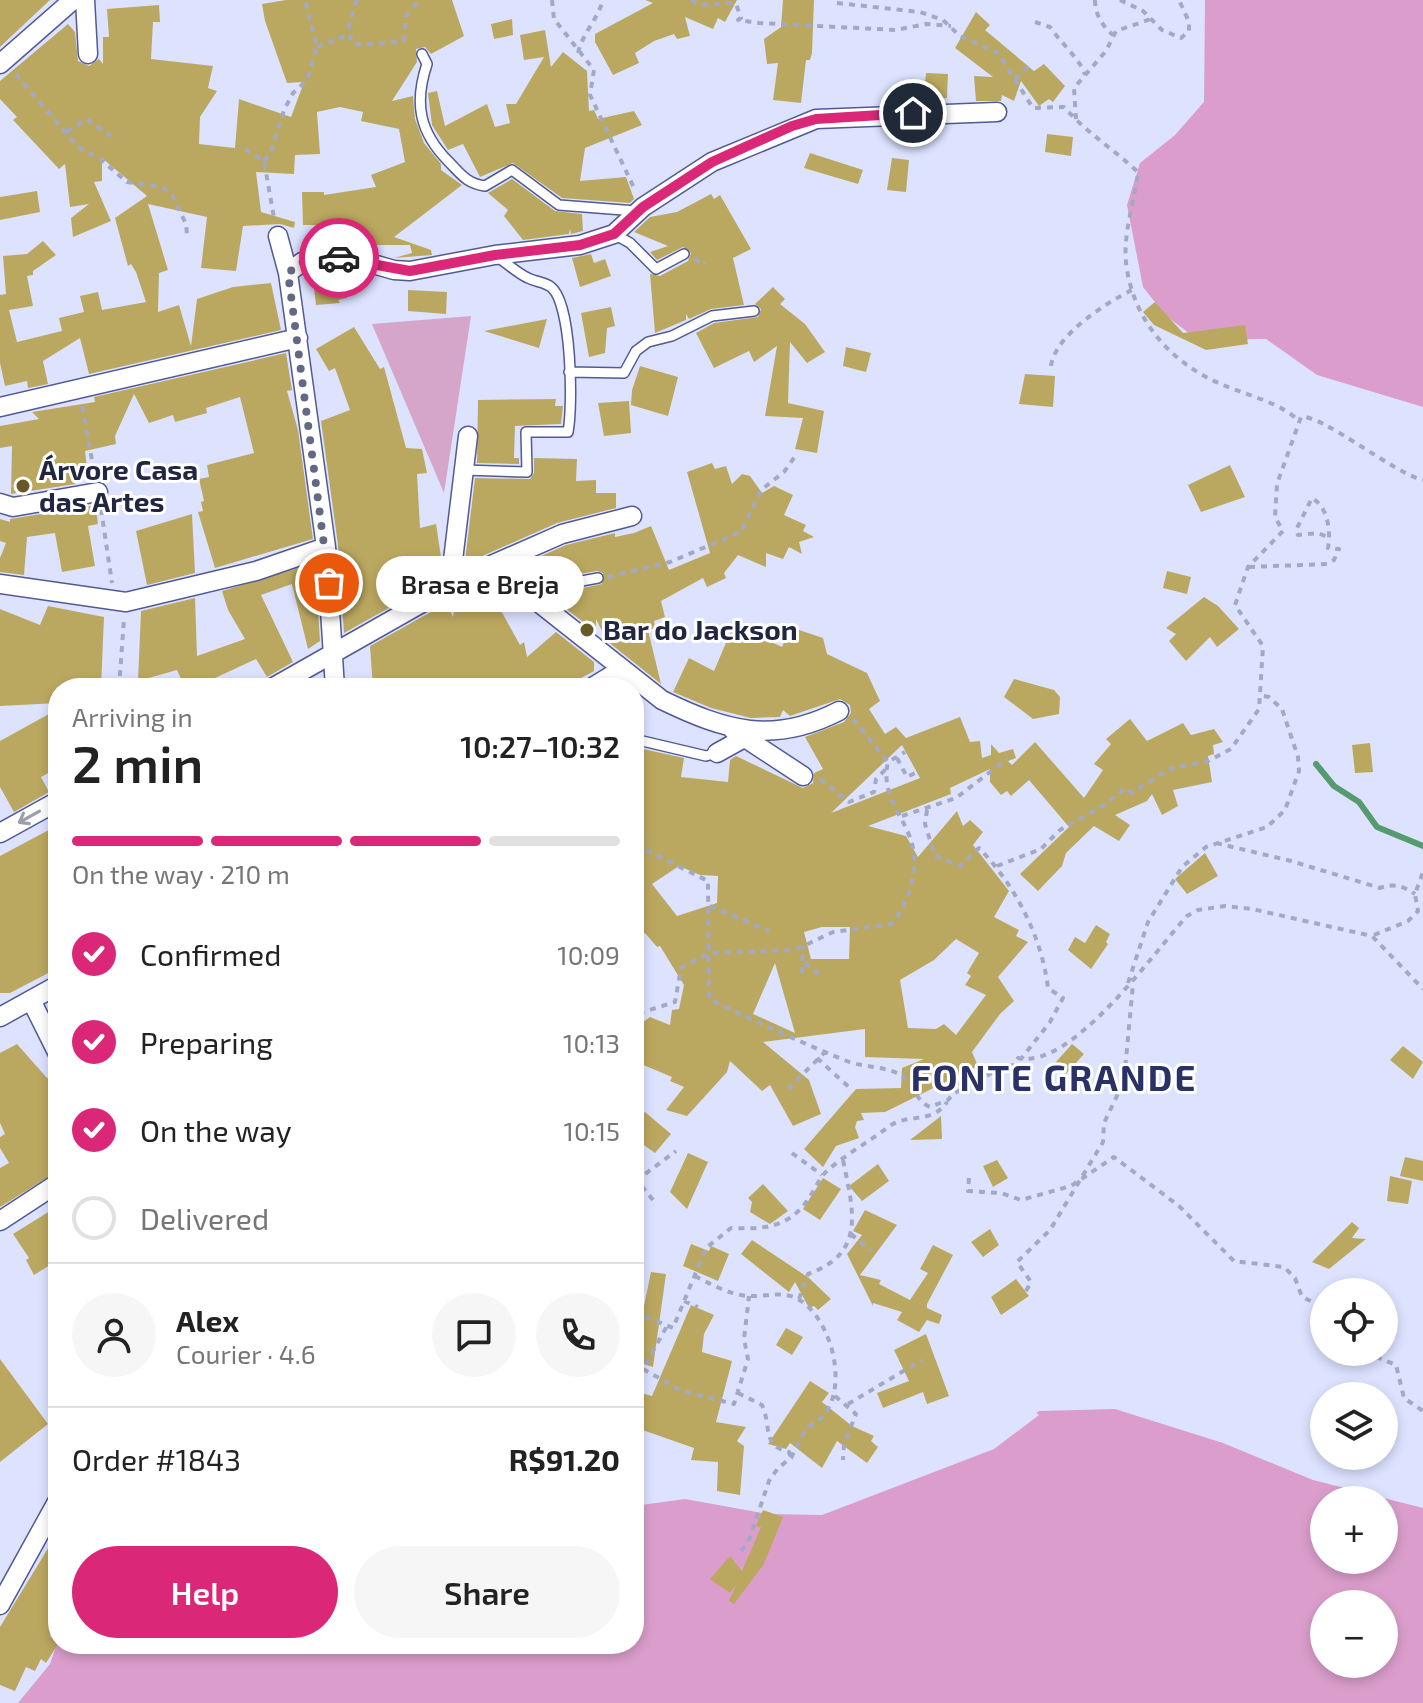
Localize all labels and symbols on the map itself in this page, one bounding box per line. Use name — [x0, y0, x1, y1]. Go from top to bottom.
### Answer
pin — [879, 79, 947, 147]
courier — [299, 218, 379, 298]
place label: Árvore Casa das Artes — [39, 452, 198, 518]
marker: Árvore Casa das Artes — [14, 477, 32, 495]
pin — [295, 549, 363, 617]
callout: Brasa e Breja — [377, 555, 585, 611]
place label: Bar do Jackson — [603, 612, 798, 646]
marker: Bar do Jackson — [578, 621, 596, 639]
one-way arrow — [18, 810, 41, 826]
district label: FONTE GRANDE — [911, 1055, 1197, 1098]

